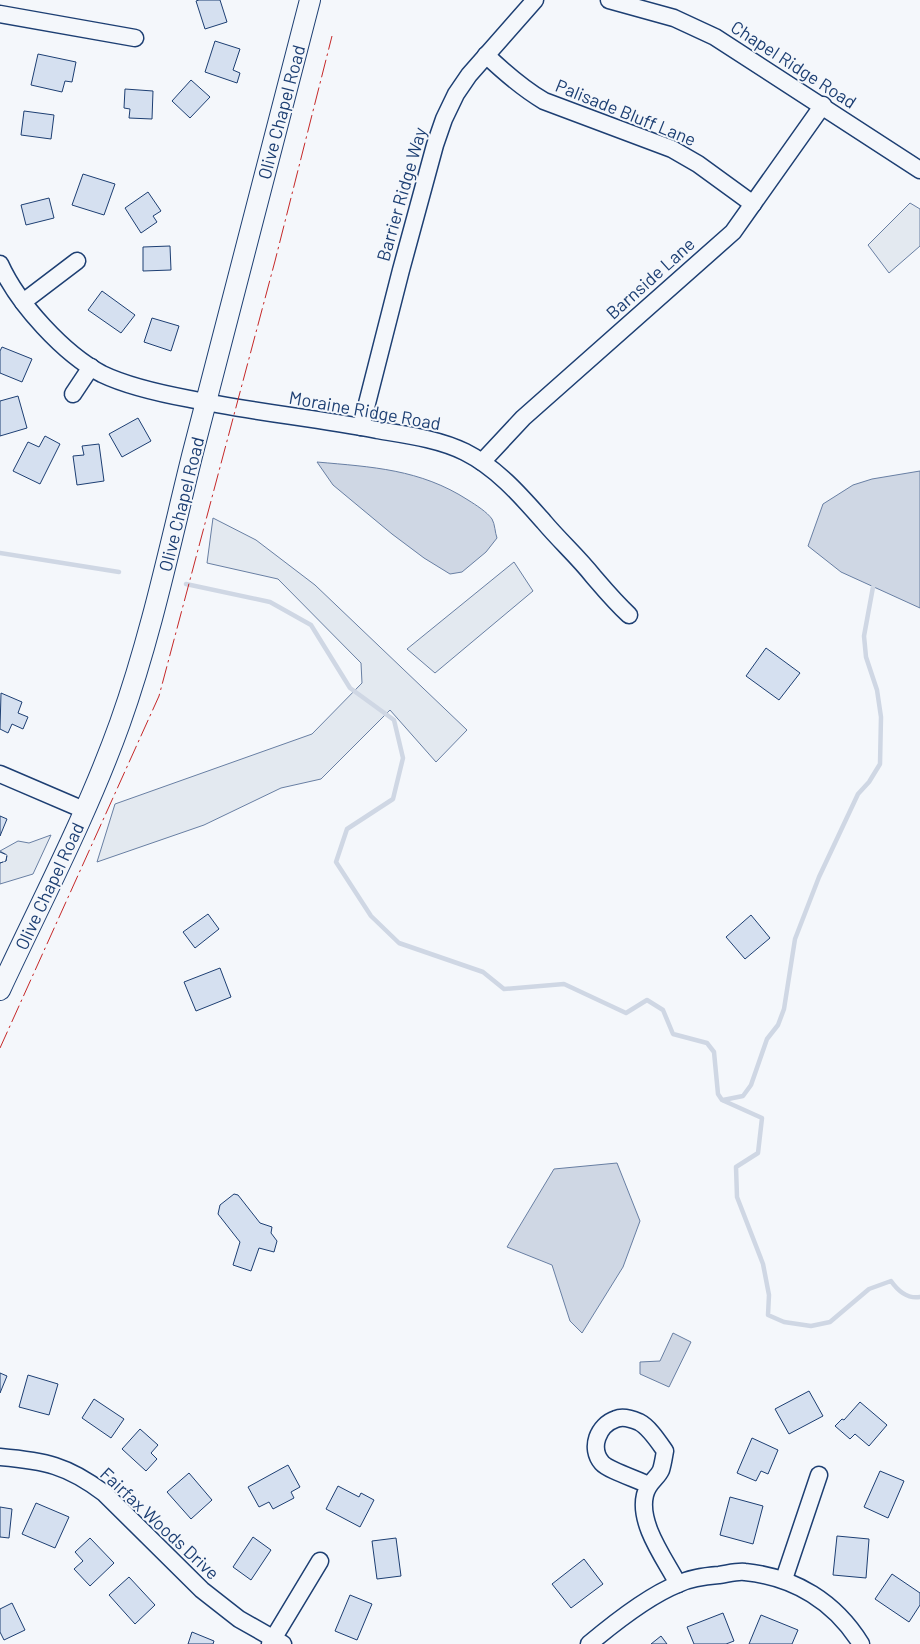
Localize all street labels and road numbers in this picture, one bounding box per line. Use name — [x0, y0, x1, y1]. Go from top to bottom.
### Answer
street label: Chapel Ridge Road — [727, 15, 861, 113]
street label: Olive Chapel Road — [252, 42, 310, 182]
street label: Palisade Bluff Lane — [553, 74, 699, 150]
street label: Barrier Ridge Way — [371, 124, 431, 264]
street label: Barnside Lane — [601, 233, 699, 323]
street label: Moraine Ridge Road — [287, 386, 443, 434]
street label: Olive Chapel Road — [154, 434, 208, 574]
street label: Olive Chapel Road — [10, 819, 88, 953]
street label: Fairfax Woods Drive — [96, 1462, 224, 1584]

